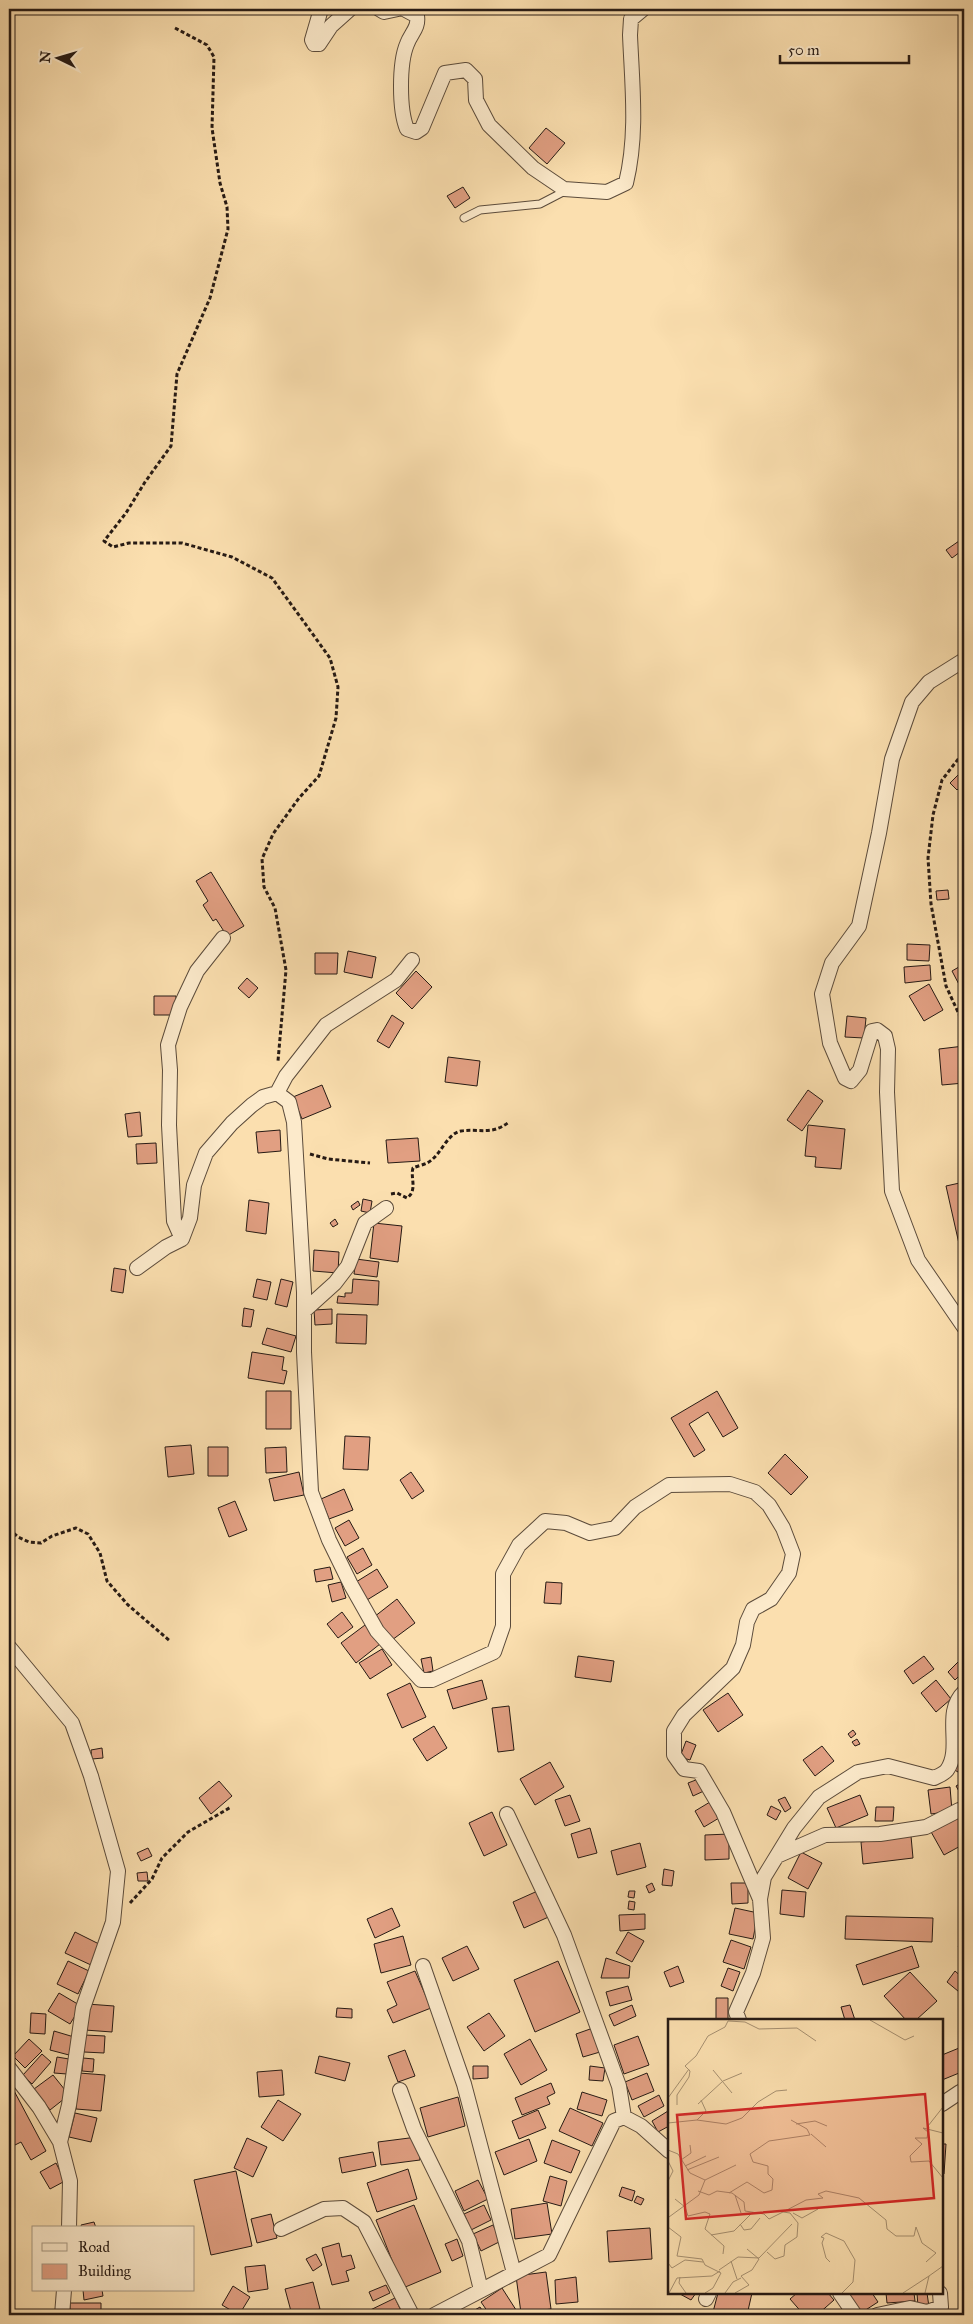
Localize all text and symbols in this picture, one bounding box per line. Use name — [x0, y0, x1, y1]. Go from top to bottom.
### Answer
north arrow — [32, 32, 82, 82]
scale bar — [780, 32, 909, 64]
text: 50 m — [788, 41, 820, 59]
text: N — [37, 50, 55, 64]
inset map — [668, 2019, 943, 2294]
legend — [32, 2226, 195, 2292]
text: Road — [78, 2238, 110, 2256]
text: Building — [78, 2262, 132, 2280]

